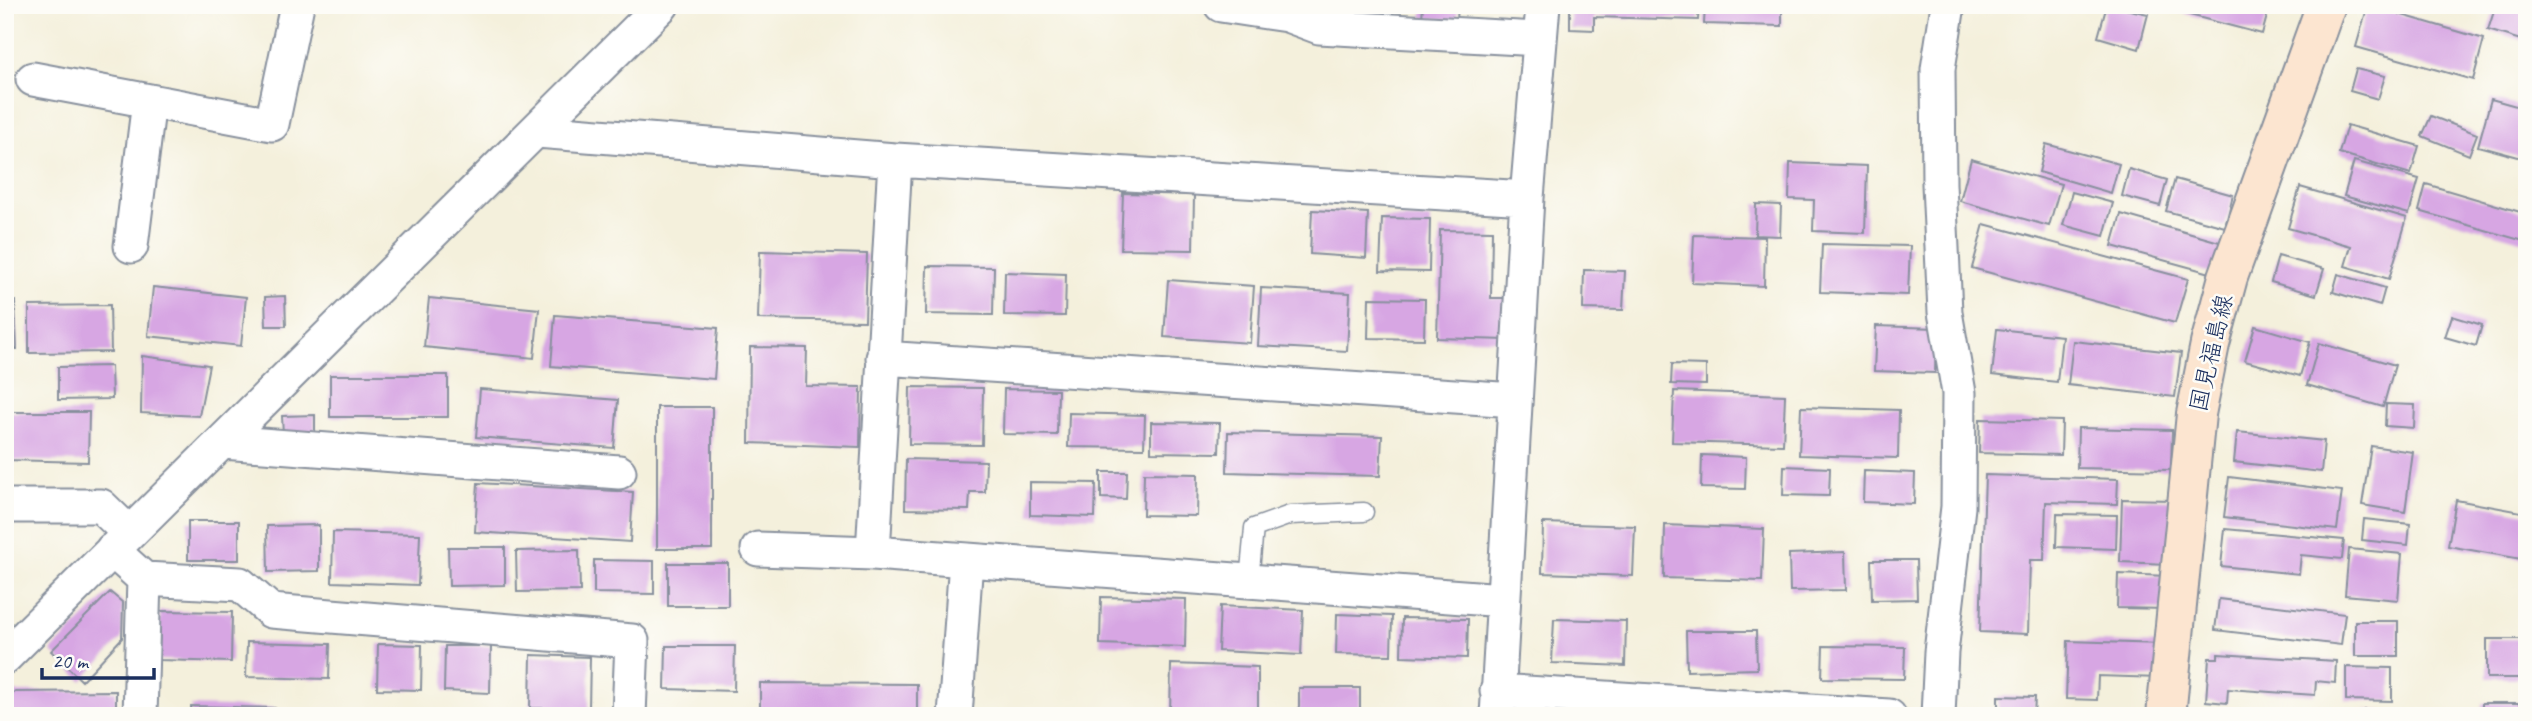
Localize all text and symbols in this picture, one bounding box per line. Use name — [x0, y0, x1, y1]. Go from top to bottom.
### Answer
street label: 国見福島線 — [2183, 291, 2239, 415]
scale bar — [42, 637, 154, 681]
text: 20 m — [52, 648, 90, 674]

